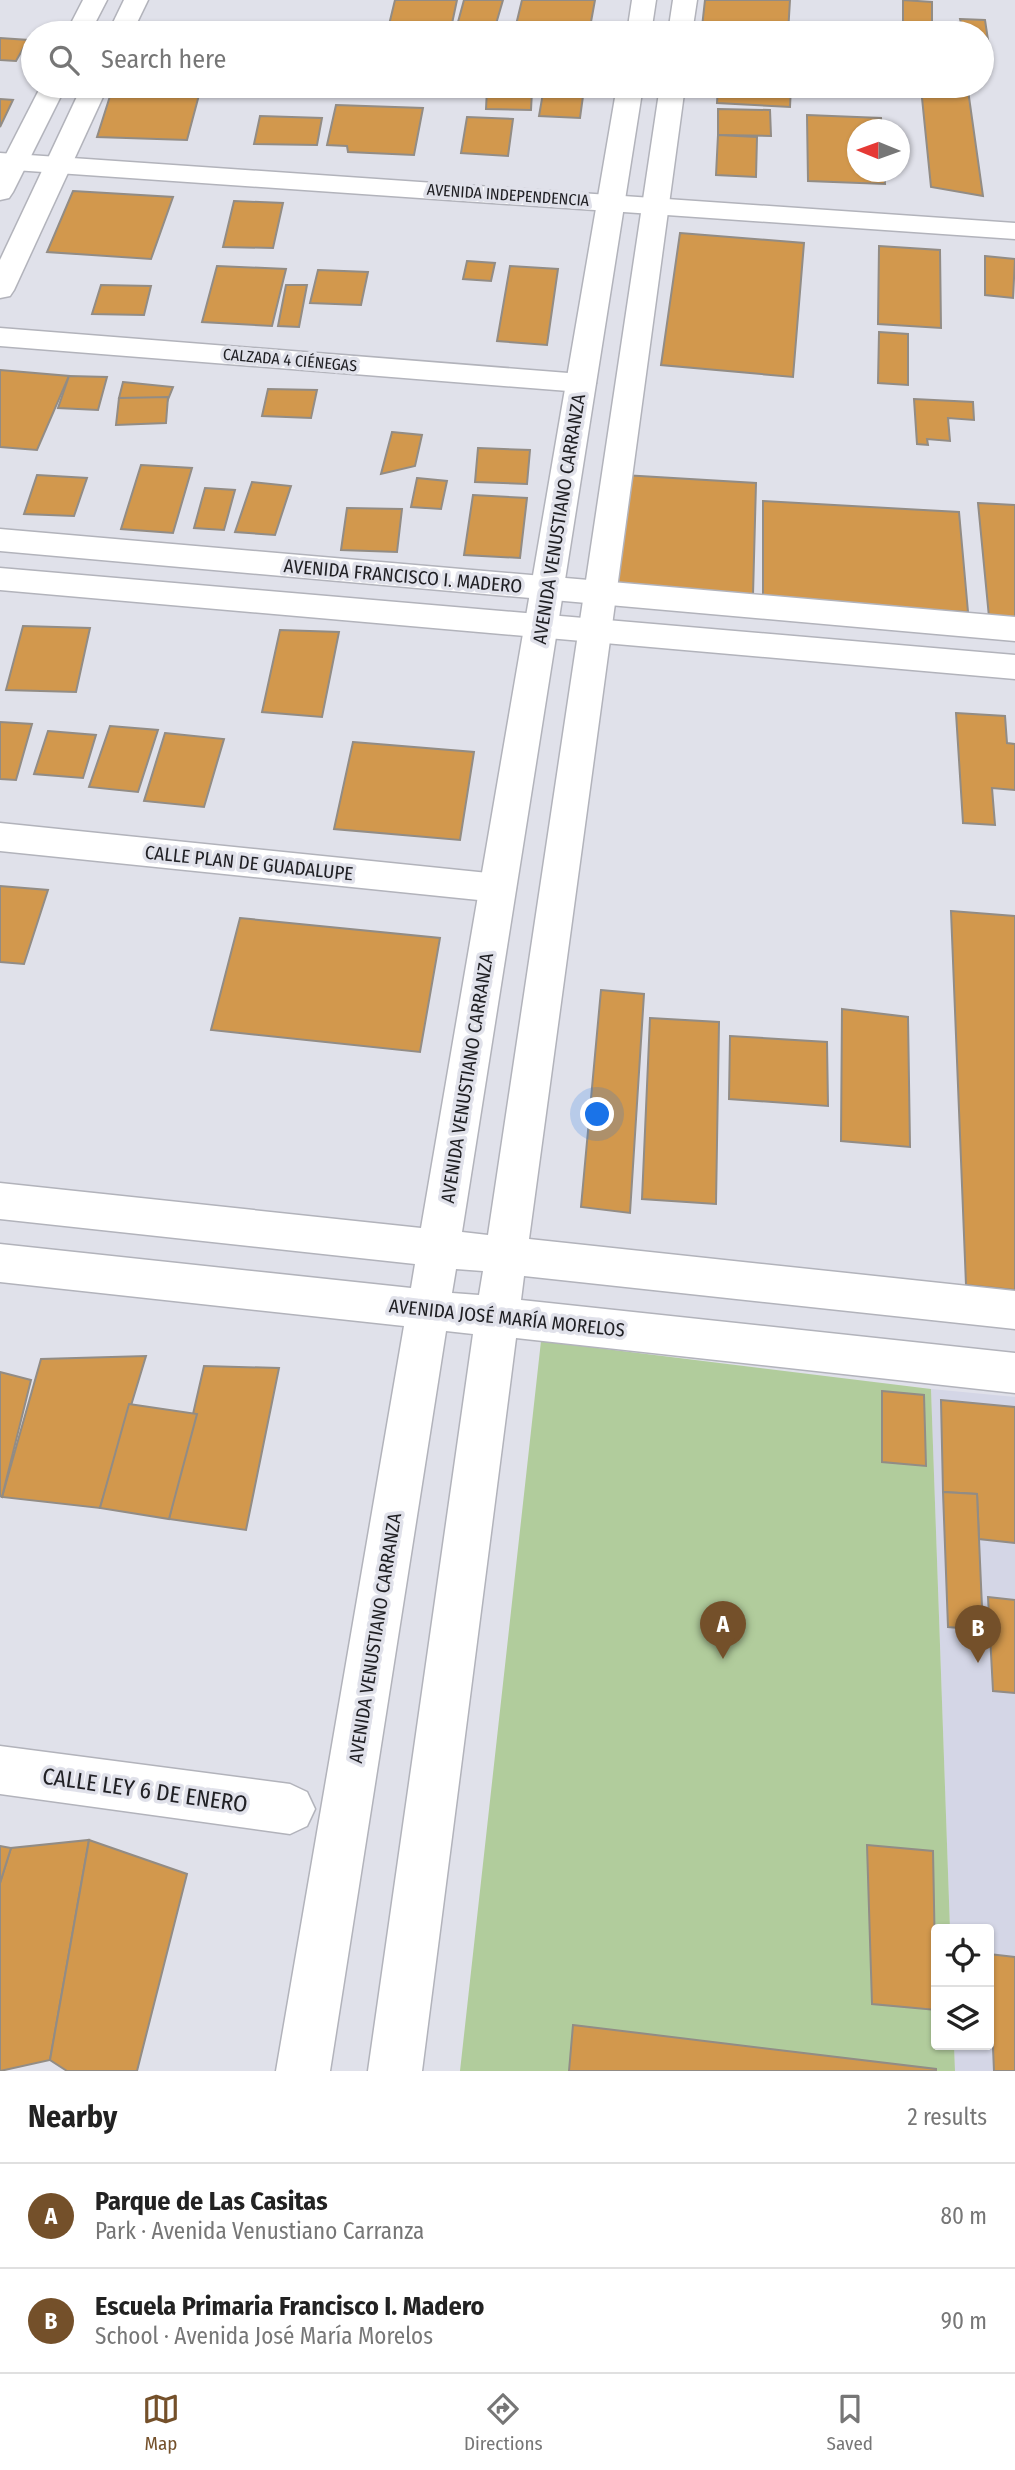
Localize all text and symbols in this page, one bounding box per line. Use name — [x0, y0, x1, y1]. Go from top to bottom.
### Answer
search box — [21, 21, 994, 98]
icon: search — [45, 41, 83, 79]
text: Search here — [101, 44, 226, 75]
north arrow — [847, 119, 910, 182]
street label: AVENIDA INDEPENDENCIA — [426, 180, 590, 210]
street label: CALZADA 4 CIÉNEGAS — [222, 345, 358, 375]
street label: AVENIDA VENUSTIANO CARRANZA — [528, 392, 590, 646]
street label: AVENIDA FRANCISCO I. MADERO — [283, 554, 523, 598]
street label: CALLE PLAN DE GUADALUPE — [144, 841, 354, 885]
street label: AVENIDA VENUSTIANO CARRANZA — [436, 951, 498, 1205]
your location — [580, 1097, 614, 1131]
street label: AVENIDA JOSÉ MARÍA MORELOS — [388, 1294, 626, 1342]
street label: AVENIDA VENUSTIANO CARRANZA — [344, 1511, 406, 1765]
pin: A — [700, 1601, 746, 1659]
pin: B — [955, 1605, 1001, 1663]
street label: CALLE LEY 6 DE ENERO — [41, 1762, 249, 1818]
map controls — [931, 1924, 994, 2050]
button: locate — [931, 1924, 994, 1987]
button: layers — [931, 1987, 994, 2050]
text: Nearby — [28, 2099, 117, 2135]
text: 2 results — [907, 2103, 987, 2131]
text: Parque de Las Casitas — [95, 2186, 328, 2217]
text: A — [45, 2202, 57, 2230]
text: 80 m — [940, 2202, 987, 2230]
text: Park · Avenida Venustiano Carranza — [95, 2217, 424, 2245]
text: Escuela Primaria Francisco I. Madero — [95, 2291, 484, 2322]
text: B — [45, 2307, 57, 2335]
text: 90 m — [941, 2307, 987, 2335]
text: School · Avenida José María Morelos — [95, 2322, 433, 2350]
tab: Map — [142, 2390, 180, 2455]
tab: Directions — [464, 2390, 543, 2455]
tab: Saved — [827, 2390, 873, 2455]

